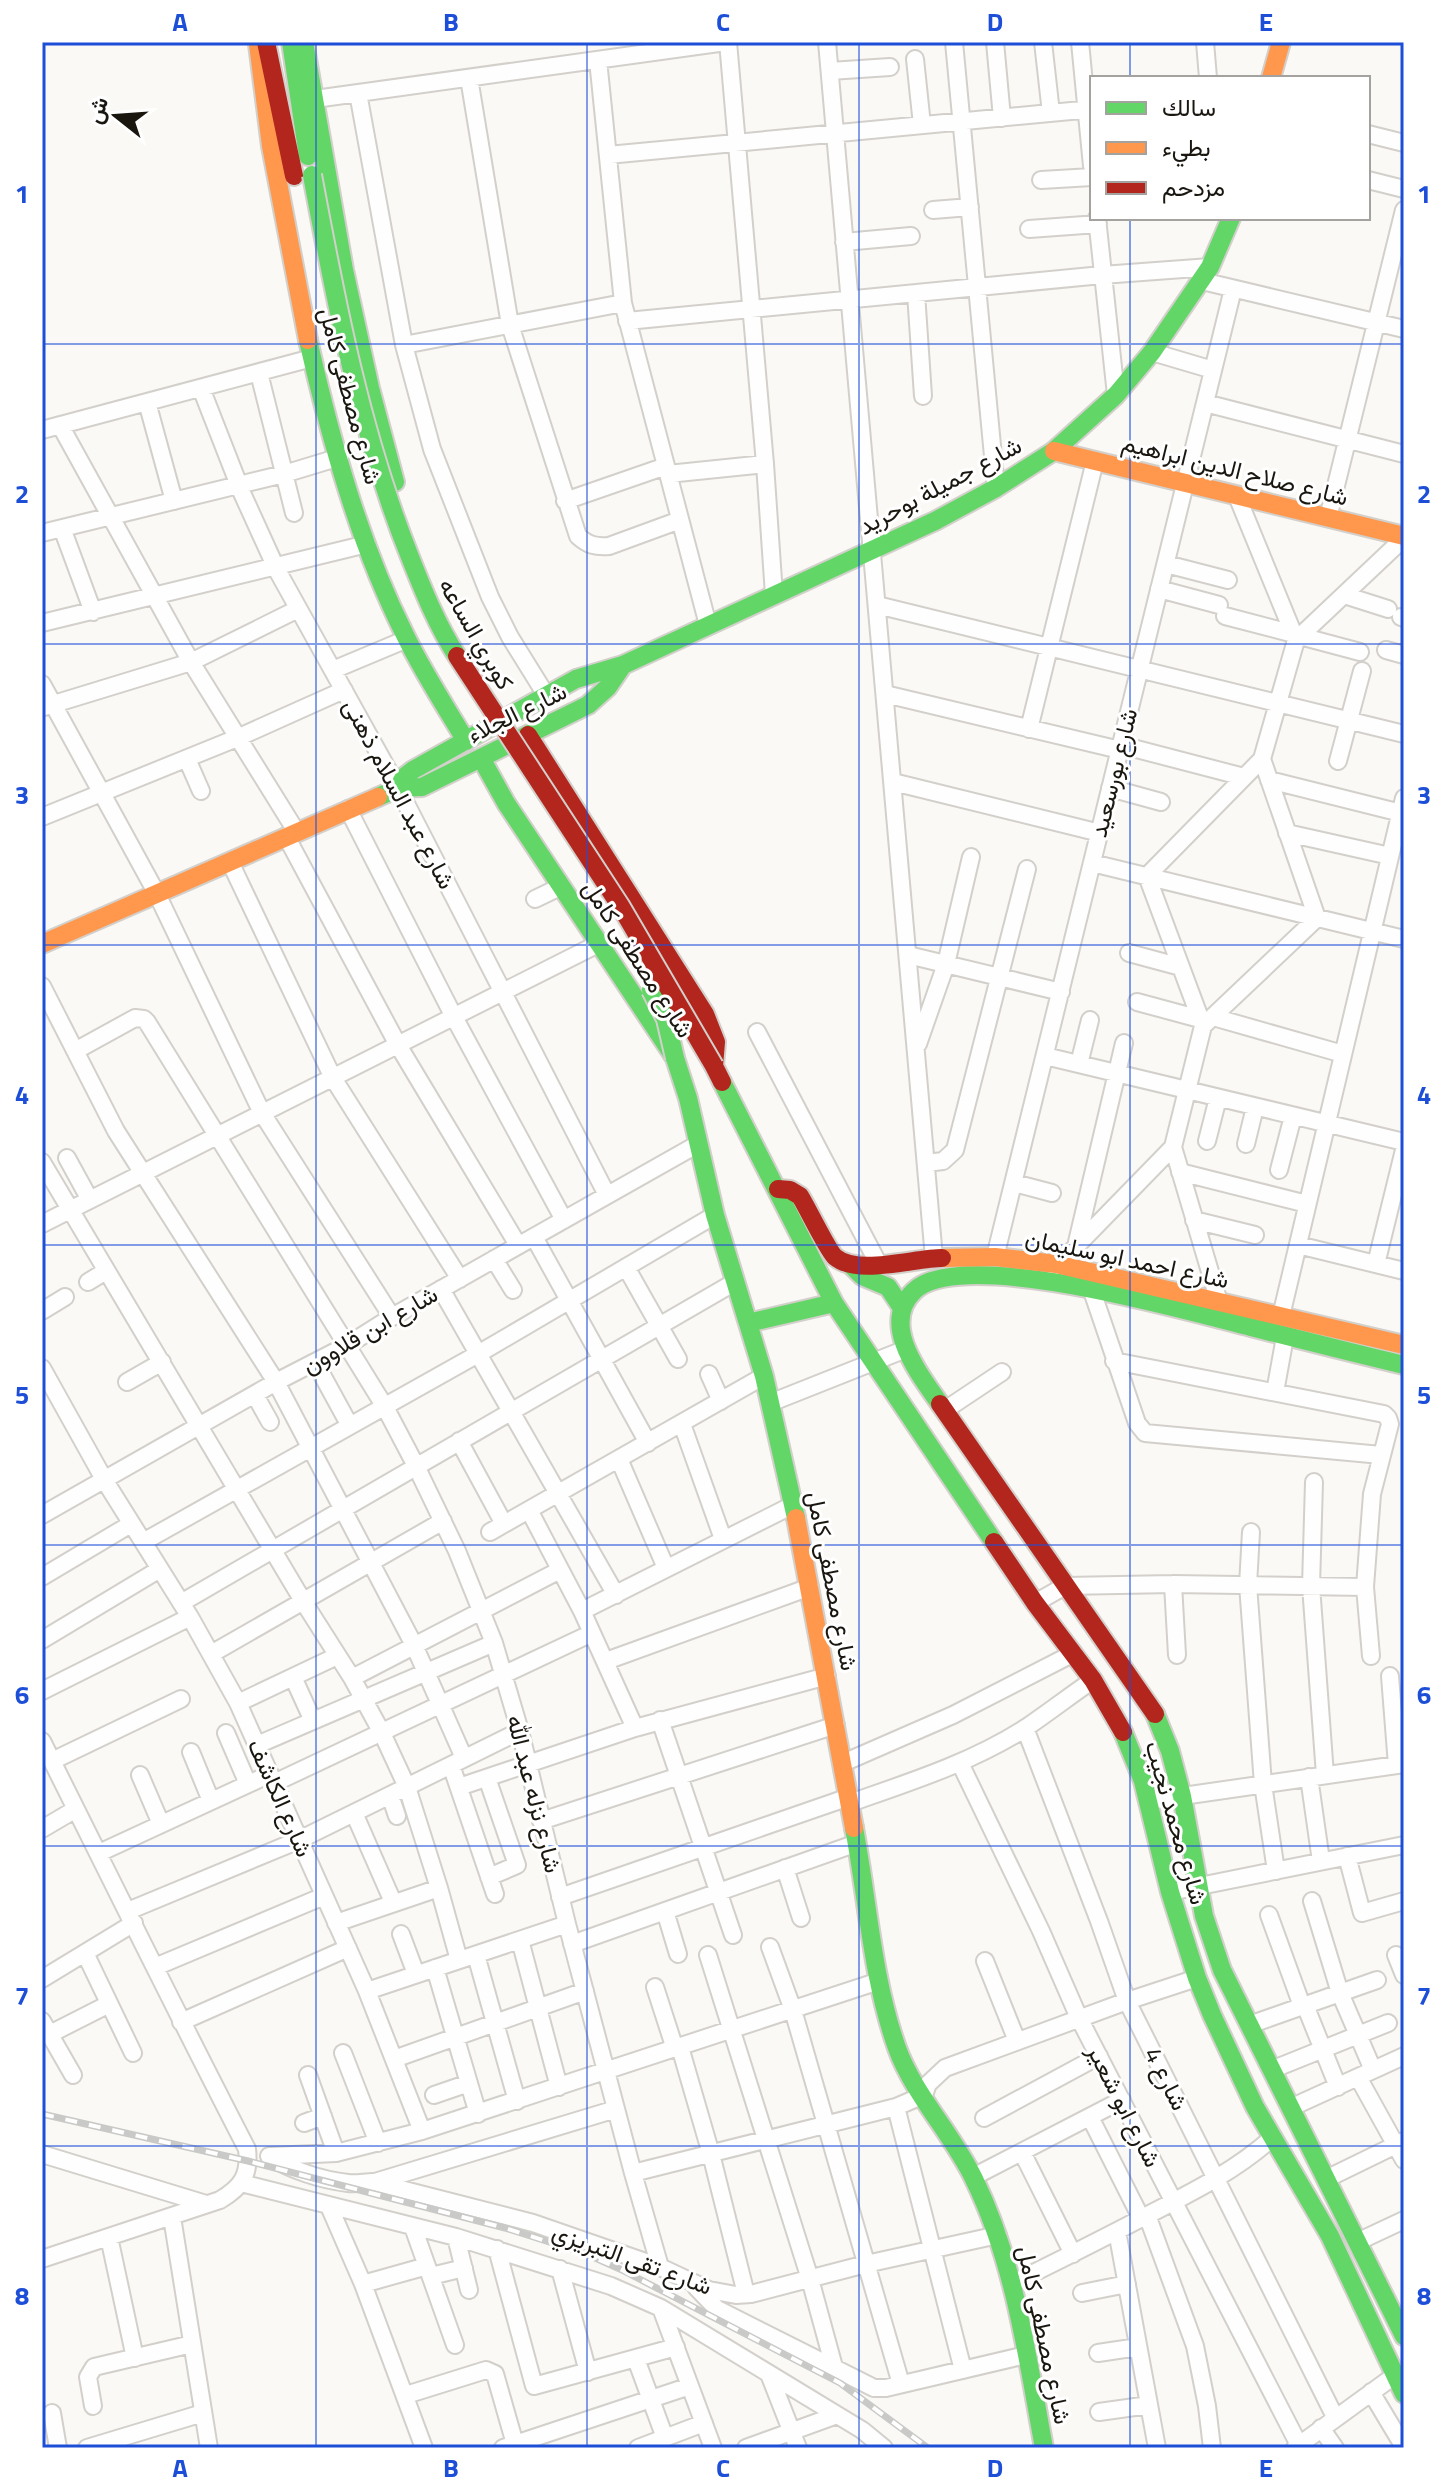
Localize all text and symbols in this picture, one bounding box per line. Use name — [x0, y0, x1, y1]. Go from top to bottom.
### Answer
text: A — [172, 2, 188, 41]
text: B — [443, 2, 459, 41]
text: C — [716, 2, 730, 41]
text: D — [987, 2, 1003, 41]
text: E — [1259, 2, 1273, 41]
north arrow — [76, 76, 156, 156]
legend — [1090, 76, 1370, 220]
text: سالك — [1162, 89, 1216, 125]
text: ش — [77, 93, 117, 128]
text: بطيء — [1162, 129, 1211, 167]
text: مزدحم — [1162, 169, 1225, 205]
text: 1 — [15, 174, 29, 213]
text: 1 — [1417, 174, 1431, 213]
street label: شارع مصطفى كامل — [310, 303, 392, 488]
street label: شارع صلاح الدين ابراهيم — [1118, 424, 1352, 515]
street label: شارع جميلة بوحريد — [851, 427, 1028, 543]
text: 2 — [15, 474, 29, 513]
text: 2 — [1417, 474, 1431, 513]
street label: كوبري الساعه — [429, 571, 523, 697]
street label: شارع الجلاء — [461, 673, 572, 752]
street label: شارع عبد السلام ذهنى — [334, 692, 465, 895]
street label: شارع بورسعيد — [1080, 704, 1146, 841]
text: 3 — [15, 775, 29, 814]
text: 3 — [1417, 775, 1431, 814]
street label: شارع مصطفى كامل — [574, 872, 703, 1044]
text: 4 — [15, 1075, 29, 1114]
text: 4 — [1417, 1075, 1431, 1114]
street label: شارع احمد ابو سليمان — [1022, 1219, 1232, 1297]
street label: شارع ابن قلاوون — [295, 1276, 444, 1383]
text: 5 — [15, 1375, 29, 1414]
text: 5 — [1417, 1375, 1431, 1414]
street label: شارع مصطفى كامل — [798, 1488, 868, 1673]
text: 6 — [15, 1675, 29, 1714]
text: 6 — [1417, 1675, 1431, 1714]
street label: شارع نزله عبد الله — [498, 1711, 572, 1877]
street label: شارع الكاشف — [239, 1733, 323, 1862]
street label: شارع محمد نجيب — [1136, 1737, 1218, 1909]
text: 7 — [15, 1976, 29, 2015]
text: 7 — [1417, 1976, 1431, 2015]
street label: شارع ابو شعير — [1078, 2037, 1171, 2173]
street label: شارع 4 — [1136, 2041, 1198, 2117]
street label: شارع تقى التبريزي — [547, 2213, 717, 2305]
street label: شارع مصطفى كامل — [1008, 2242, 1081, 2427]
text: 8 — [15, 2276, 29, 2315]
text: 8 — [1417, 2276, 1431, 2315]
text: A — [172, 2448, 188, 2487]
text: B — [443, 2448, 459, 2487]
text: C — [716, 2448, 730, 2487]
text: D — [987, 2448, 1003, 2487]
text: E — [1259, 2448, 1273, 2487]

